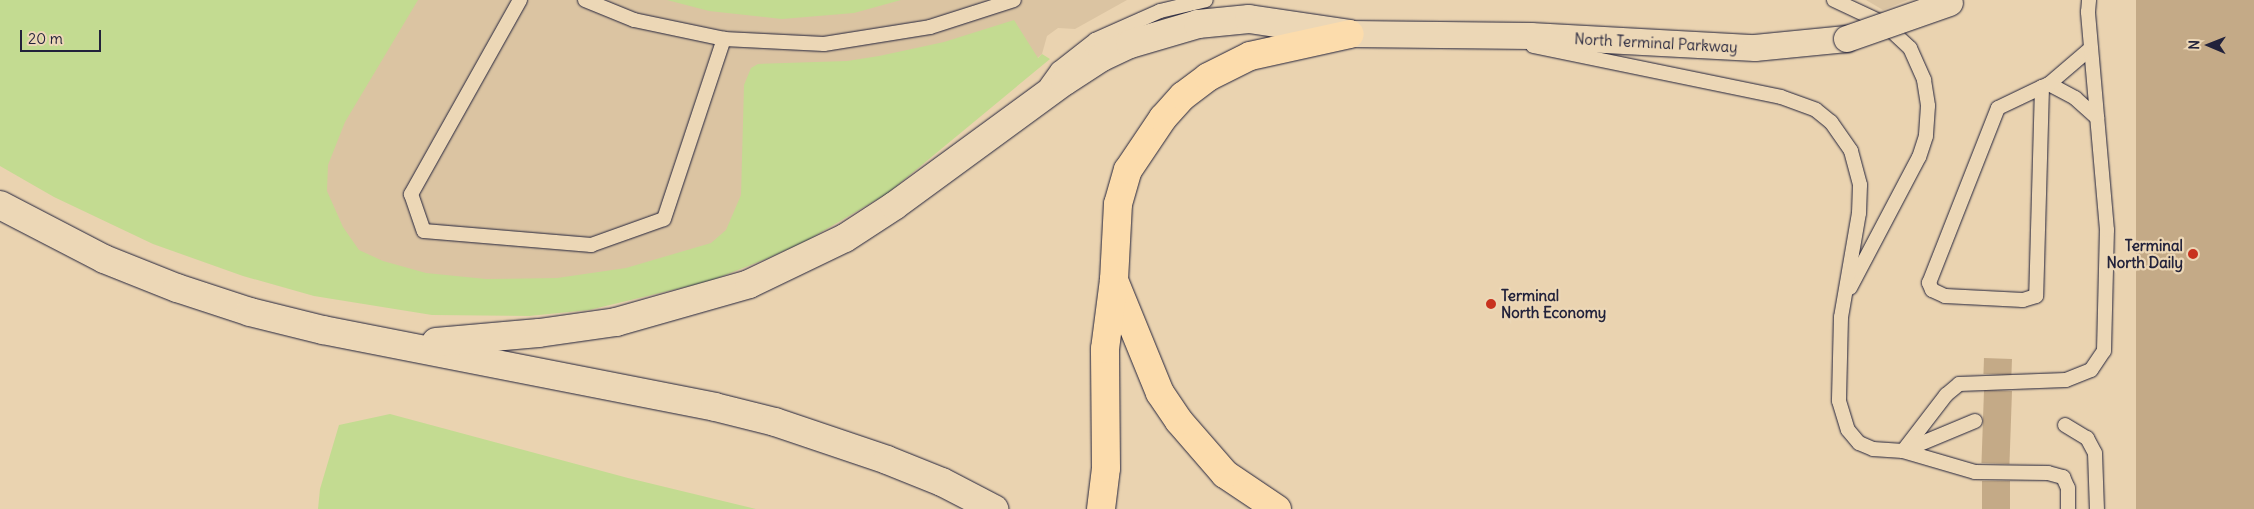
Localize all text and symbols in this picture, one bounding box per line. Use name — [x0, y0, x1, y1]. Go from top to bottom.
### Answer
scale bar — [22, 20, 104, 52]
north arrow — [2184, 20, 2234, 70]
text: 20 m — [28, 29, 63, 48]
street label: North Terminal Parkway — [1574, 30, 1738, 56]
text: N — [2185, 40, 2203, 50]
place label: Terminal North Daily — [2107, 236, 2183, 271]
marker: Terminal North Daily — [2187, 248, 2199, 260]
place label: Terminal North Economy — [1501, 286, 1606, 321]
marker: Terminal North Economy — [1485, 298, 1497, 310]

